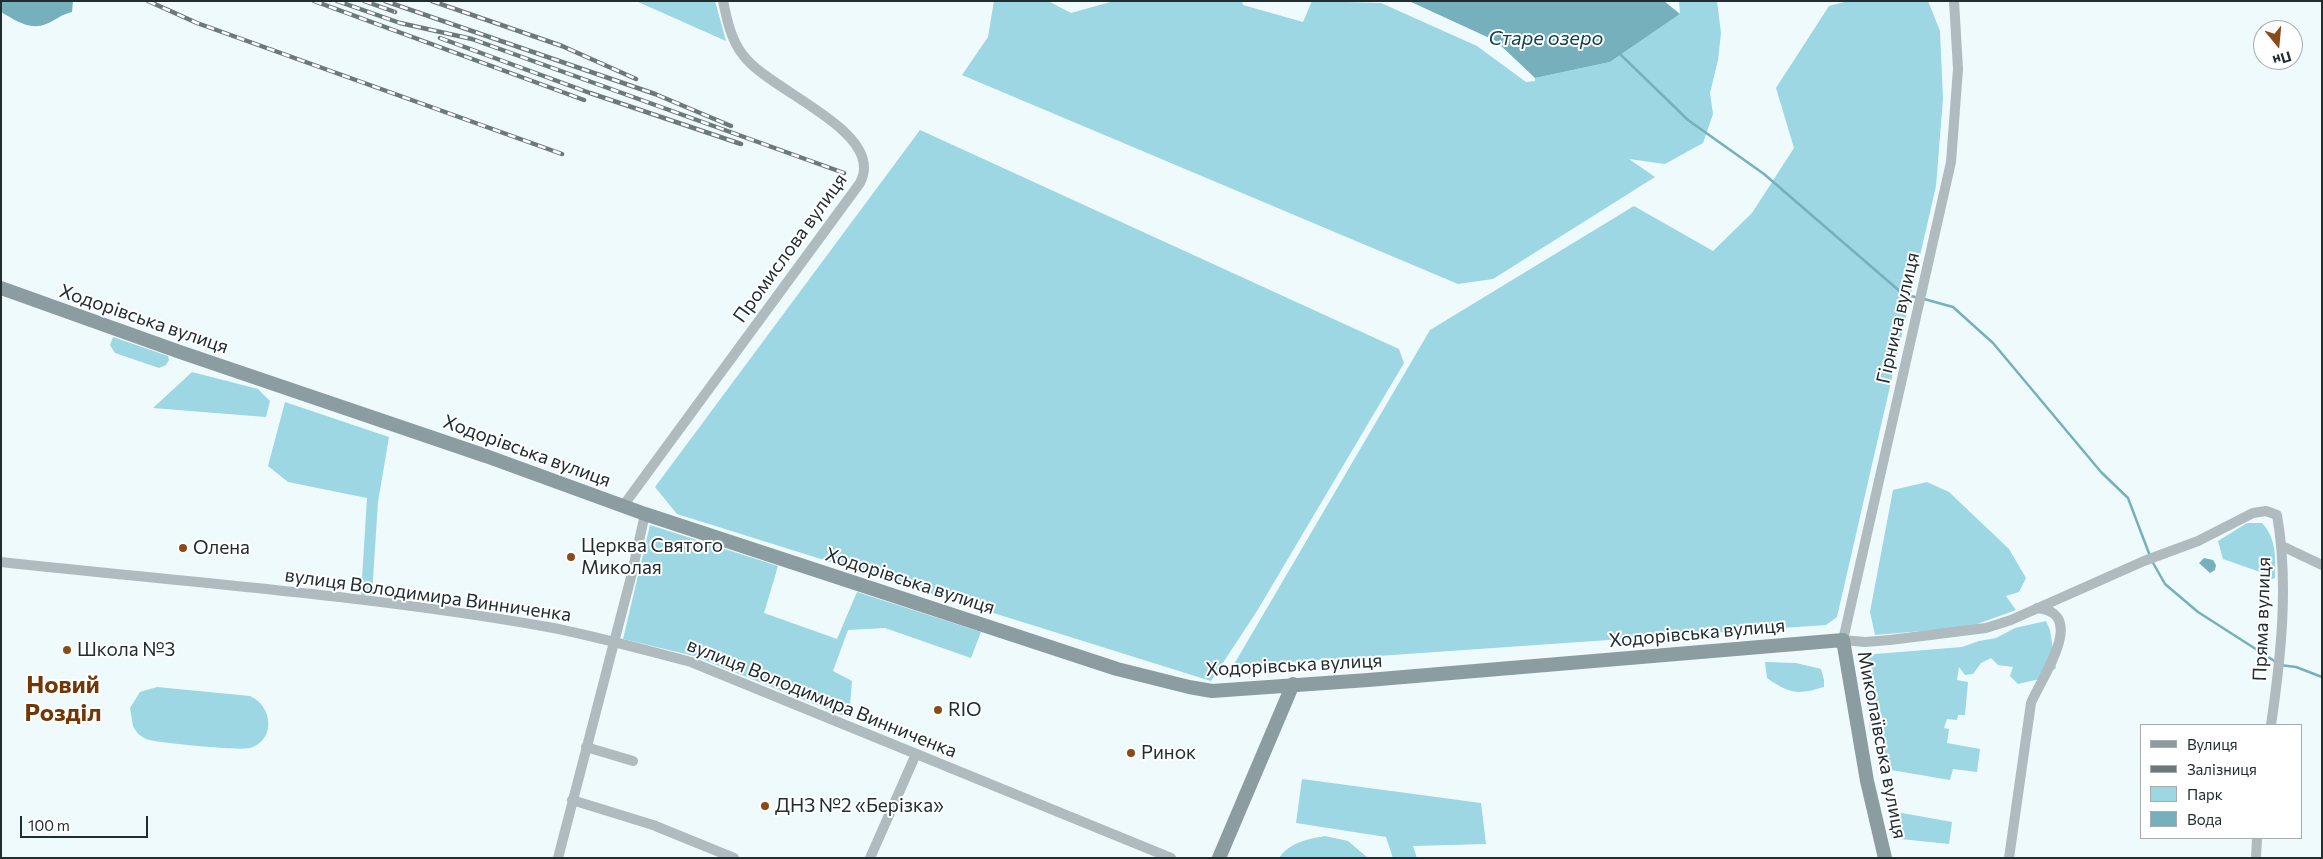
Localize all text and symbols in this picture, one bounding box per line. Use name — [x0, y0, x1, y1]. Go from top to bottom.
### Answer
north arrow — [2253, 20, 2303, 70]
water label: Старе озеро — [1488, 26, 1604, 50]
text: Пн — [2271, 48, 2294, 70]
street label: Промислова вулиця — [728, 169, 852, 327]
street label: Гірнича вулиця — [1872, 250, 1924, 386]
street label: Ходорівська вулиця — [57, 279, 231, 359]
street label: Ходорівська вулиця — [440, 410, 614, 492]
place label: Церква Святого Миколая — [581, 535, 723, 579]
place label: Олена — [193, 537, 250, 559]
marker: Олена — [177, 542, 189, 554]
street label: Ходорівська вулиця — [822, 543, 998, 619]
marker: Церква Святого Миколая — [565, 551, 577, 563]
street label: Пряма вулиця — [2248, 556, 2276, 682]
street label: вулиця Володимира Винниченка — [283, 564, 573, 626]
street label: Ходорівська вулиця — [1608, 614, 1786, 652]
street label: вулиця Володимира Винниченка — [684, 633, 960, 763]
place label: Школа №3 — [77, 639, 175, 661]
marker: Школа №3 — [61, 644, 73, 656]
street label: Ходорівська вулиця — [1205, 649, 1383, 681]
street label: Миколаївська вулиця — [1853, 649, 1911, 841]
district label: Новий Розділ — [24, 671, 102, 727]
place label: RIO — [948, 699, 982, 721]
marker: RIO — [932, 704, 944, 716]
legend — [2140, 724, 2303, 839]
text: Вулиця — [2187, 735, 2238, 753]
place label: Ринок — [1141, 742, 1196, 764]
marker: Ринок — [1125, 747, 1137, 759]
text: Залізниця — [2187, 760, 2257, 778]
text: Парк — [2187, 785, 2223, 803]
place label: ДНЗ №2 «Берізка» — [775, 795, 944, 817]
marker: ДНЗ №2 «Берізка» — [759, 800, 771, 812]
scale bar — [22, 806, 150, 838]
text: Вода — [2187, 810, 2222, 828]
text: 100 m — [28, 816, 70, 834]

